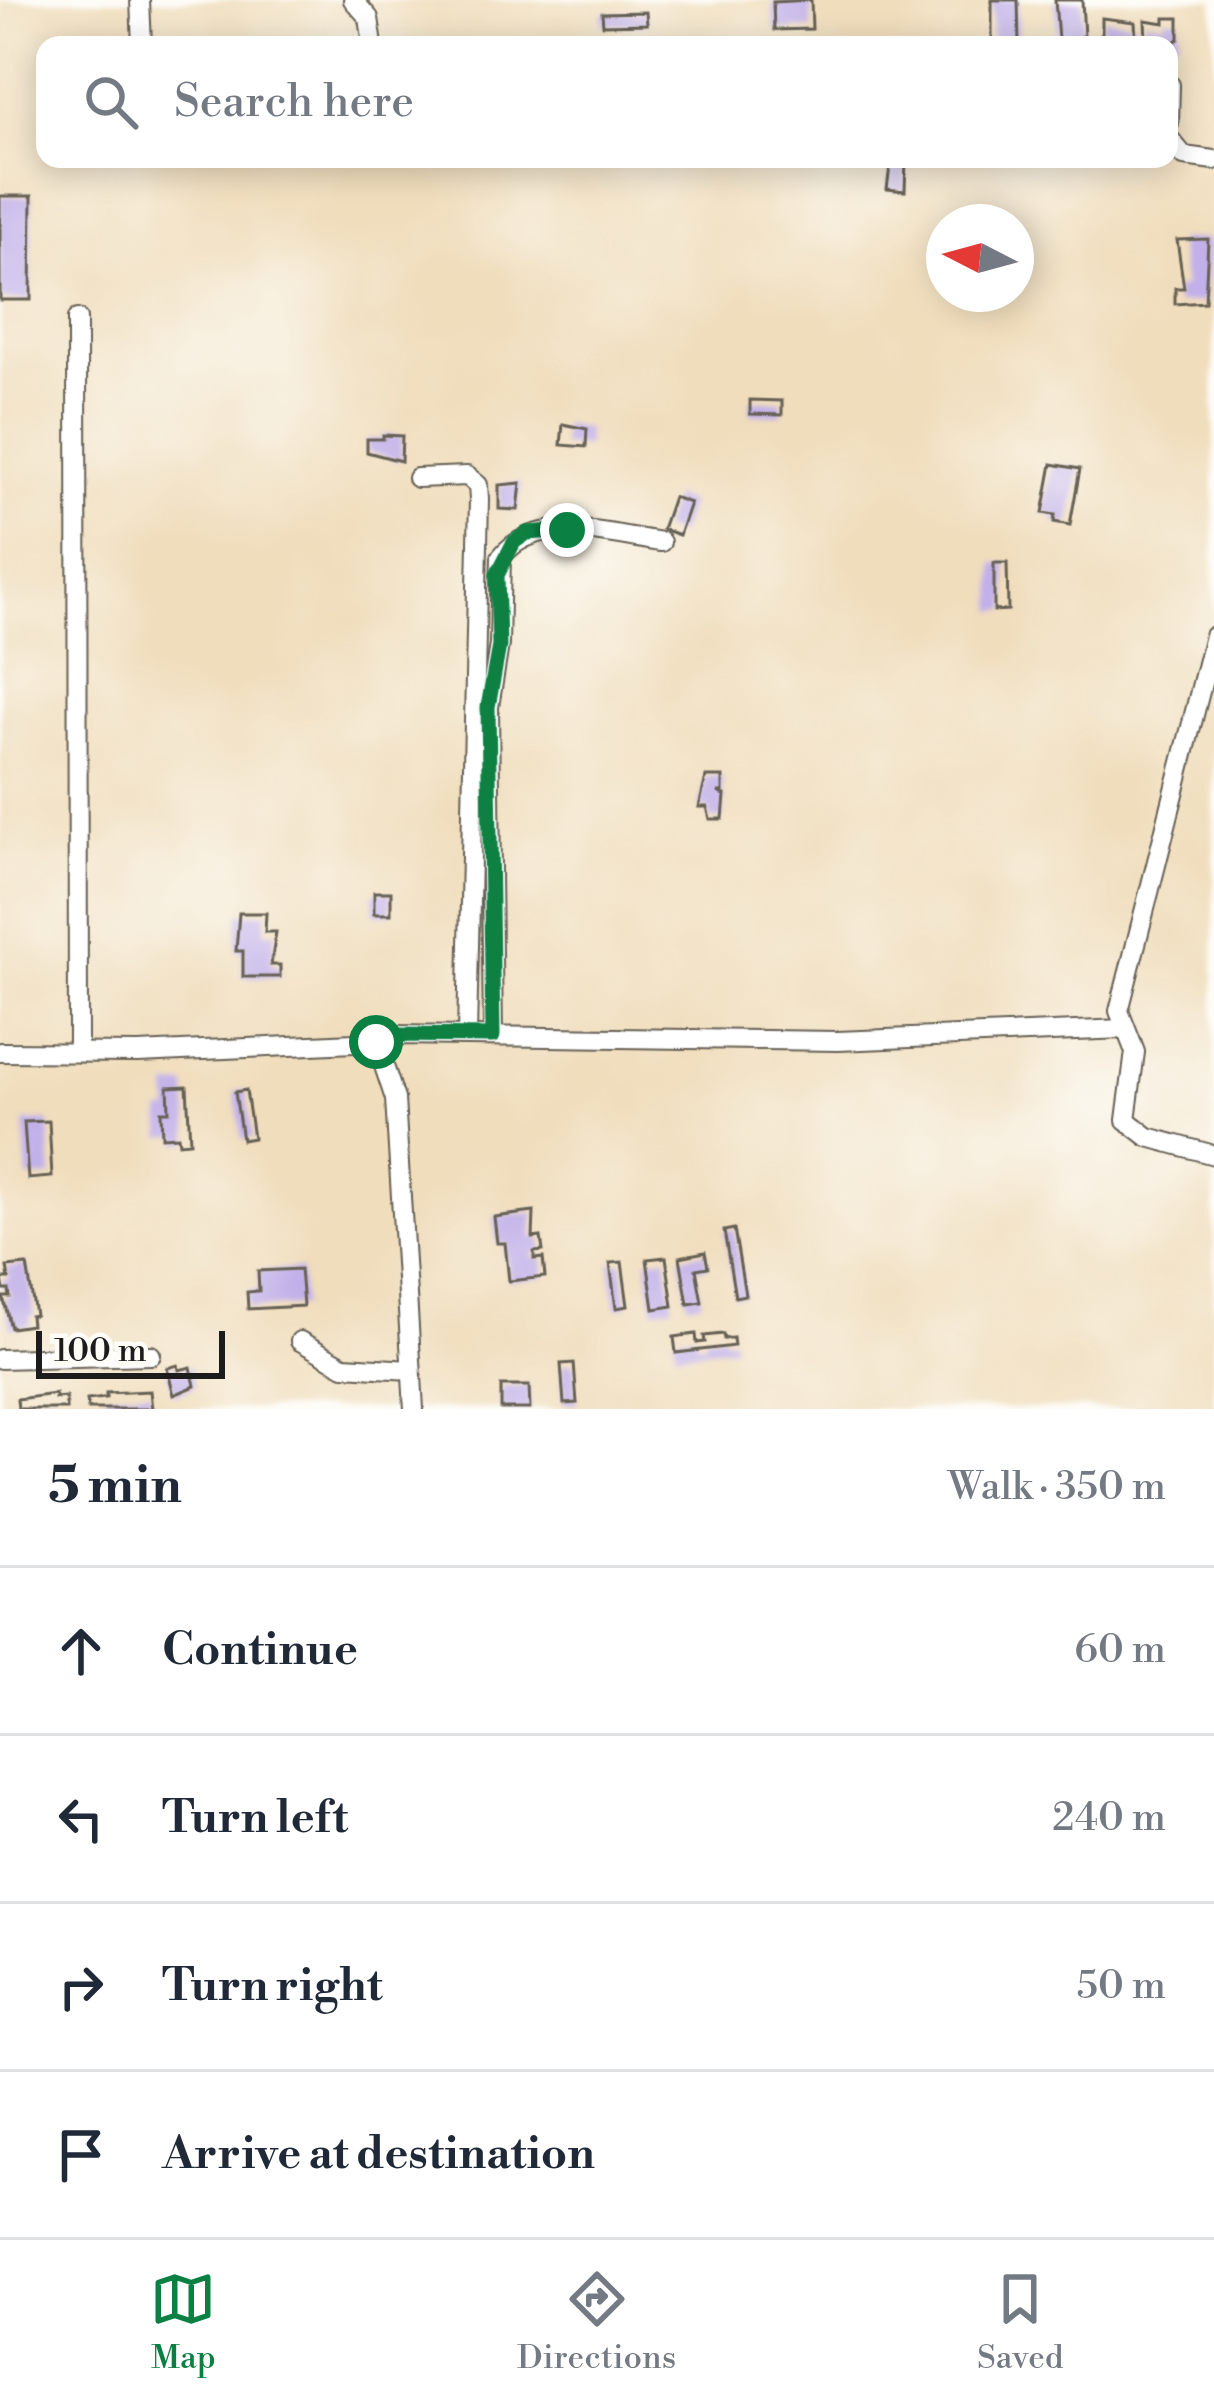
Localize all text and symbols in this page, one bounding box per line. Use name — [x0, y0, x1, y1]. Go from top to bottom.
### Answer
search box — [36, 36, 1178, 168]
icon: search — [78, 69, 144, 135]
text: Search here — [174, 74, 414, 131]
north arrow — [926, 204, 1034, 312]
route end — [540, 503, 594, 557]
route start — [349, 1015, 403, 1069]
scale bar — [36, 1325, 225, 1378]
text: 100 m — [54, 1331, 147, 1372]
text: 5 min — [48, 1455, 182, 1519]
text: Walk · 350 m — [948, 1463, 1166, 1512]
icon: ahead — [48, 1618, 114, 1684]
text: Continue — [162, 1622, 358, 1679]
text: 60 m — [1074, 1626, 1166, 1675]
icon: left — [48, 1786, 114, 1852]
text: Turn left — [162, 1790, 348, 1847]
text: 240 m — [1052, 1794, 1166, 1843]
icon: right — [48, 1954, 114, 2020]
text: Turn right — [162, 1958, 383, 2015]
text: 50 m — [1076, 1962, 1166, 2011]
icon: arrive — [48, 2122, 114, 2188]
text: Arrive at destination — [162, 2126, 595, 2183]
tab: Map — [150, 2266, 216, 2379]
tab: Directions — [517, 2266, 676, 2379]
tab: Saved — [977, 2266, 1064, 2379]

